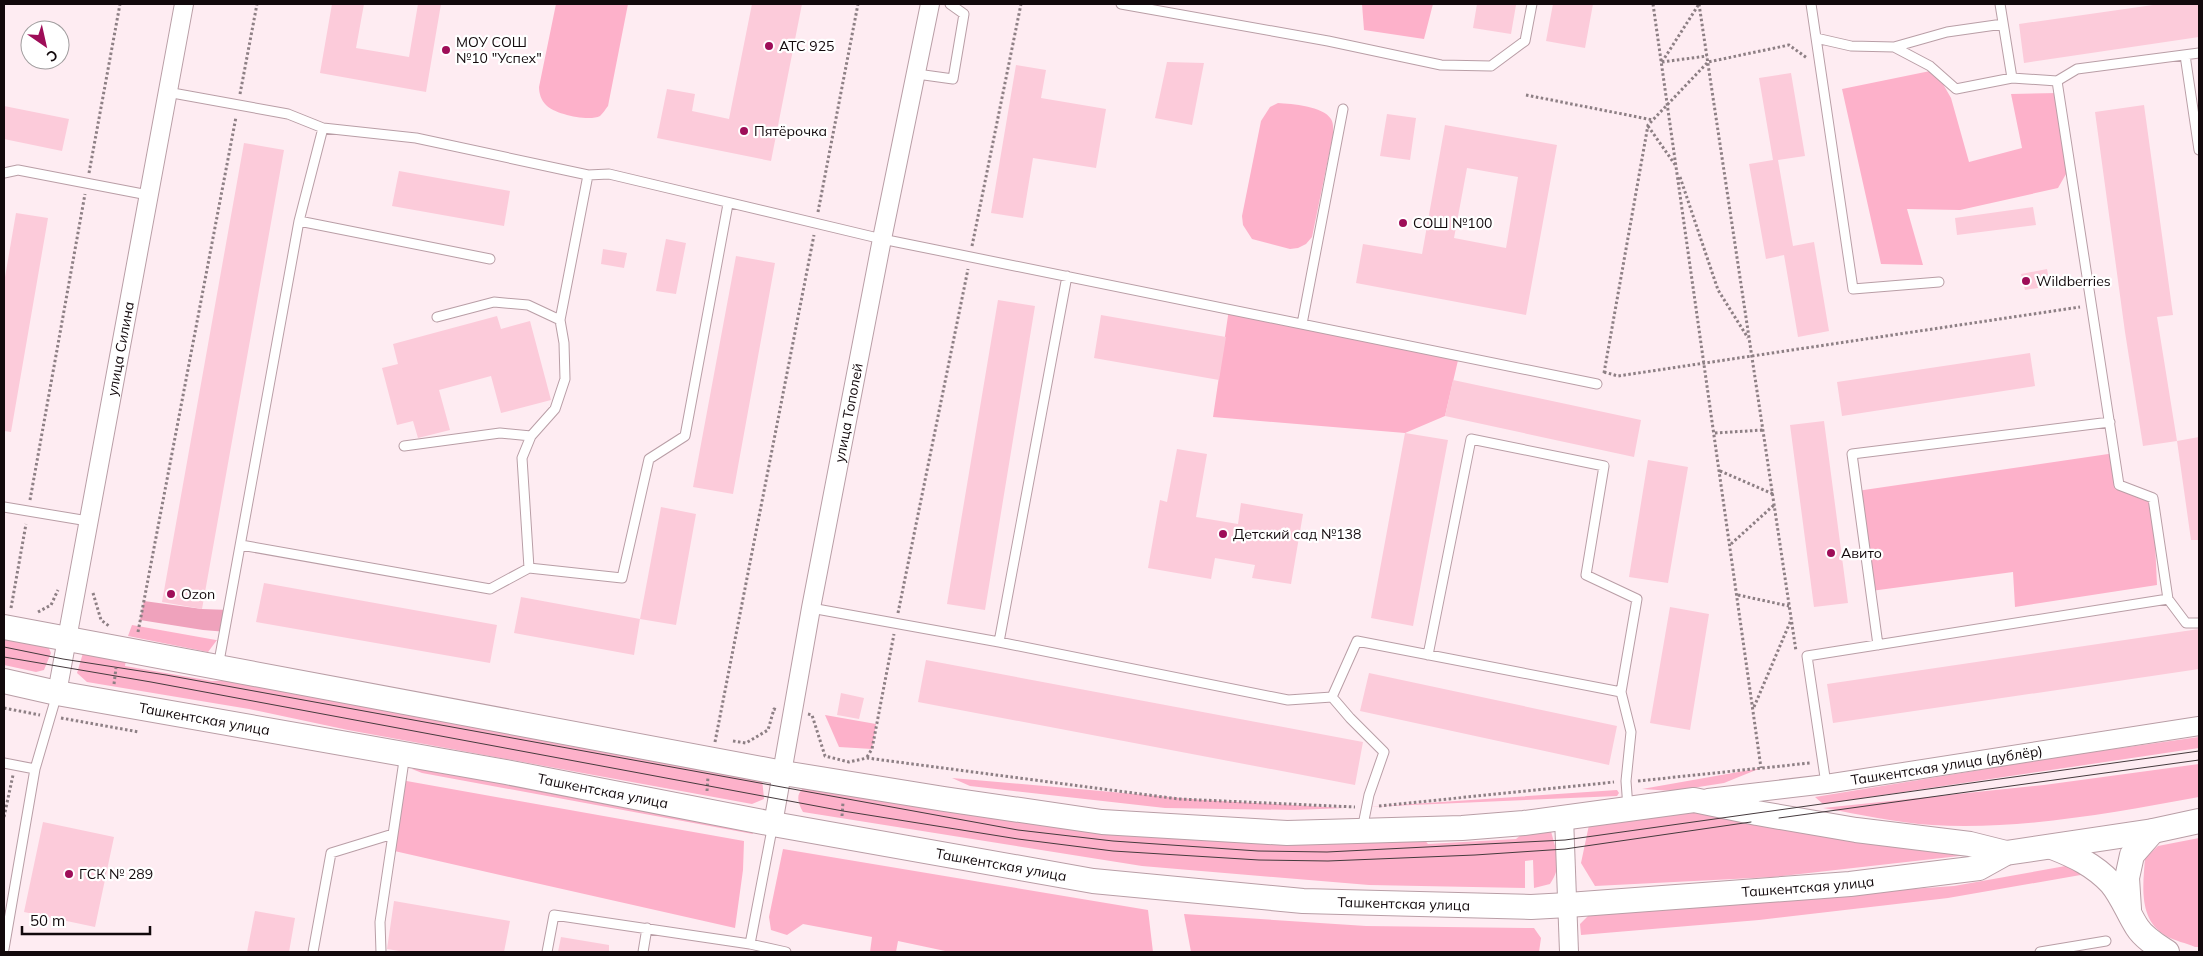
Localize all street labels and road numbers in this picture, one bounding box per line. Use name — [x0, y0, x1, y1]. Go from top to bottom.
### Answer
street label: улица Силина — [103, 300, 138, 398]
street label: улица Тополей — [830, 362, 867, 464]
street label: Ташкентская улица — [137, 699, 271, 739]
street label: Ташкентская улица (дублёр) — [1850, 741, 2044, 789]
street label: Ташкентская улица — [536, 769, 670, 812]
street label: Ташкентская улица — [934, 844, 1068, 885]
street label: Ташкентская улица — [1741, 872, 1875, 901]
street label: Ташкентская улица — [1337, 893, 1470, 914]

